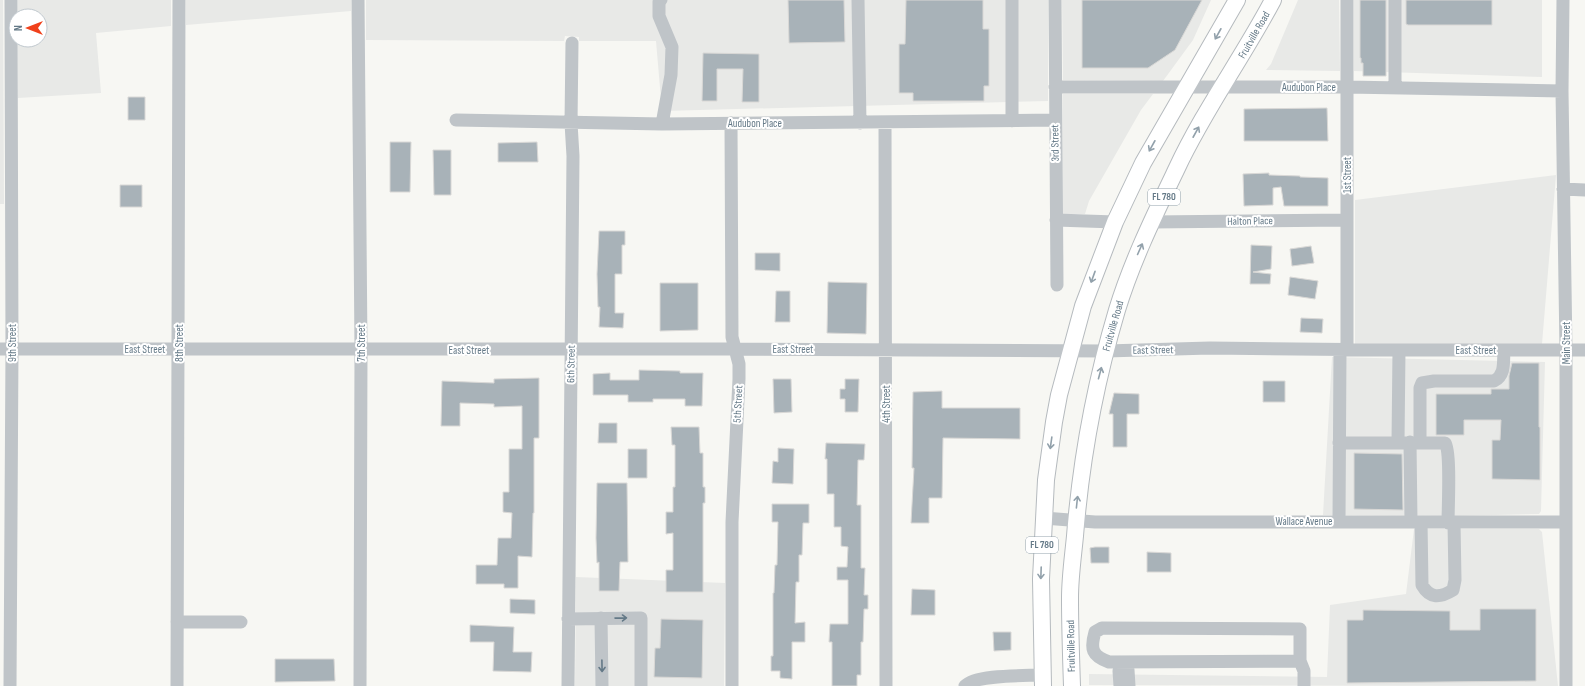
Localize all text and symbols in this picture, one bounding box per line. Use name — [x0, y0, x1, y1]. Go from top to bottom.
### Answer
north arrow — [8, 8, 48, 48]
street label: Fruitville Road — [1235, 9, 1273, 61]
text: N — [12, 25, 25, 31]
one-way arrow — [1214, 28, 1222, 40]
street label: Audubon Place — [1281, 81, 1336, 94]
street label: Audubon Place — [727, 117, 782, 130]
street label: 3rd Street — [1048, 124, 1062, 162]
one-way arrow — [1193, 126, 1201, 138]
one-way arrow — [1148, 140, 1156, 152]
street label: 1st Street — [1341, 156, 1354, 193]
road number: FL 780 — [1148, 189, 1180, 205]
street label: Halton Place — [1227, 214, 1273, 228]
one-way arrow — [1137, 244, 1144, 256]
one-way arrow — [1089, 271, 1097, 283]
street label: Fruitville Road — [1100, 299, 1127, 353]
street label: Main Street — [1560, 321, 1573, 364]
street label: 9th Street — [6, 323, 19, 362]
street label: 8th Street — [173, 323, 186, 362]
street label: 7th Street — [355, 324, 368, 362]
street label: East Street — [125, 343, 166, 356]
street label: East Street — [773, 343, 814, 356]
street label: East Street — [1132, 343, 1174, 357]
street label: East Street — [449, 344, 490, 357]
street label: 6th Street — [564, 344, 578, 383]
street label: East Street — [1456, 344, 1497, 357]
one-way arrow — [1097, 367, 1105, 380]
street label: 5th Street — [731, 384, 746, 423]
street label: 4th Street — [880, 385, 893, 423]
one-way arrow — [1047, 436, 1055, 449]
one-way arrow — [1074, 496, 1081, 509]
street label: Wallace Avenue — [1276, 515, 1332, 528]
road number: FL 780 — [1026, 537, 1058, 553]
one-way arrow — [1038, 566, 1045, 579]
one-way arrow — [614, 614, 627, 622]
street label: Fruitville Road — [1064, 619, 1078, 672]
one-way arrow — [598, 659, 606, 672]

